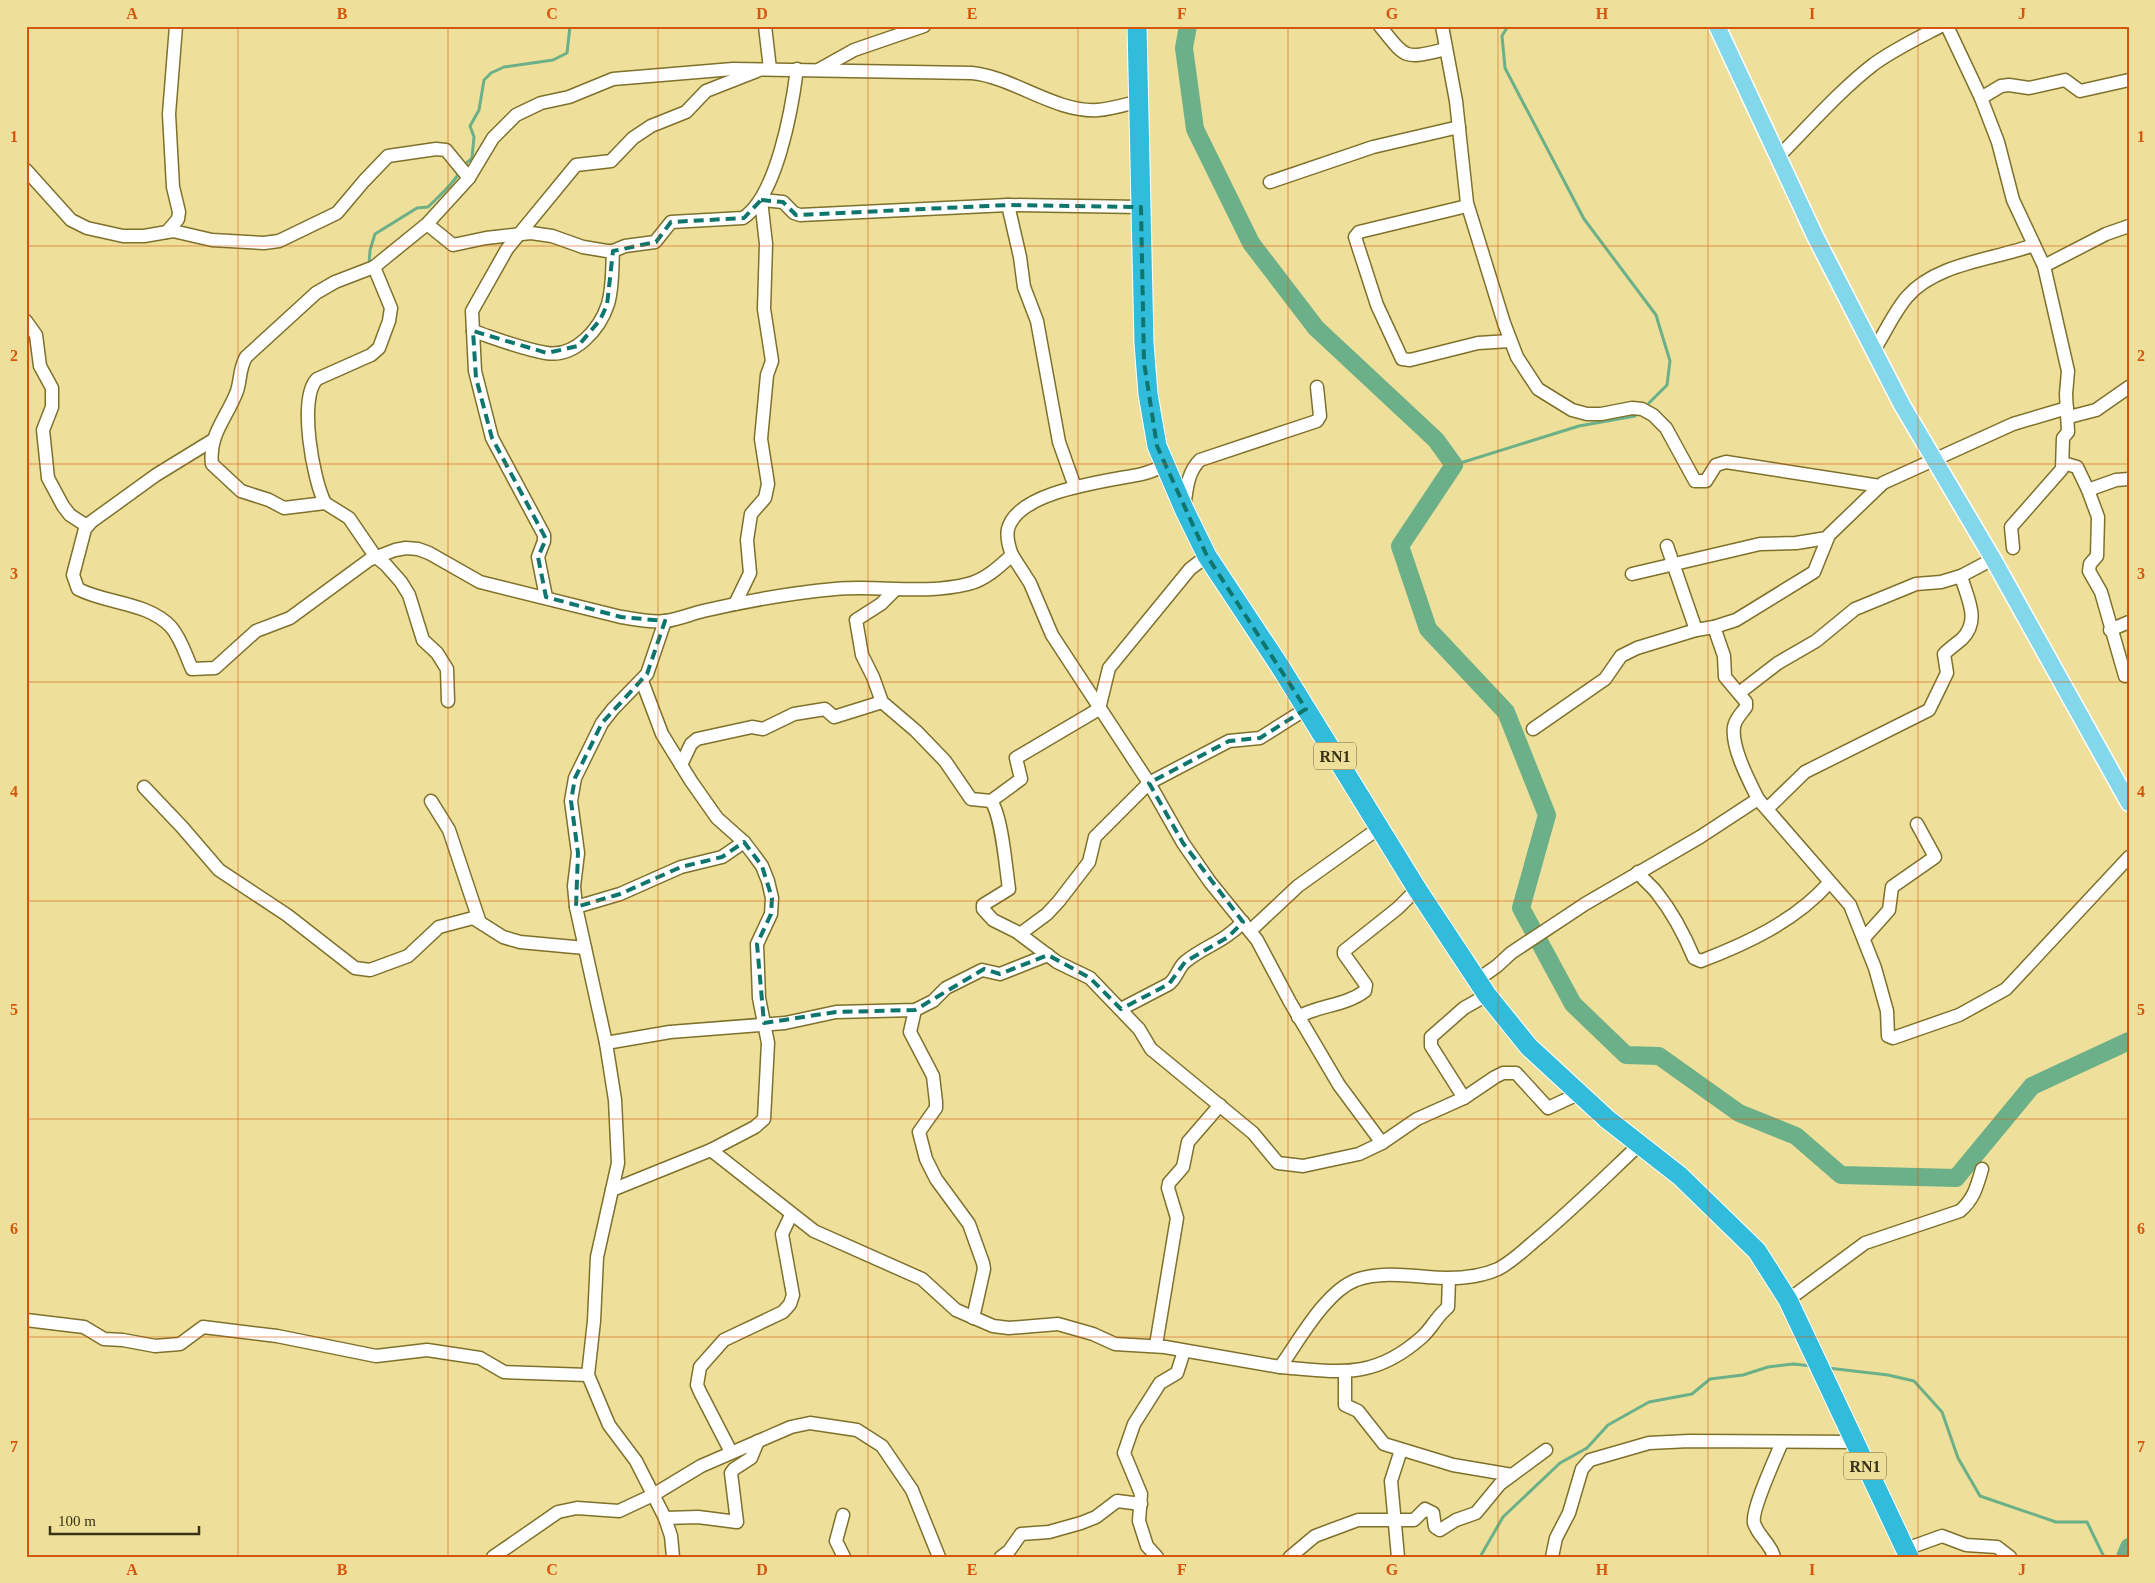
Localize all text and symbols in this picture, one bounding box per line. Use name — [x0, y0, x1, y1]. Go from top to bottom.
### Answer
text: A — [126, 5, 138, 22]
text: B — [337, 5, 348, 22]
text: C — [546, 5, 558, 22]
text: D — [756, 5, 768, 22]
text: E — [967, 5, 977, 22]
text: F — [1177, 5, 1187, 22]
text: G — [1386, 5, 1399, 22]
text: H — [1596, 5, 1609, 22]
text: I — [1809, 5, 1815, 22]
text: J — [2018, 5, 2026, 22]
text: 1 — [10, 128, 18, 145]
text: 1 — [2137, 128, 2145, 145]
text: 2 — [10, 347, 18, 364]
text: 2 — [2137, 347, 2145, 364]
text: 3 — [10, 565, 18, 582]
text: 3 — [2137, 565, 2145, 582]
road number: RN1 — [1314, 742, 1356, 769]
text: 4 — [10, 783, 18, 800]
text: 4 — [2137, 783, 2145, 800]
text: 5 — [10, 1001, 18, 1018]
text: 5 — [2137, 1001, 2145, 1018]
text: 6 — [10, 1220, 18, 1237]
text: 6 — [2137, 1220, 2145, 1237]
text: 7 — [10, 1438, 18, 1455]
text: 7 — [2137, 1438, 2145, 1455]
road number: RN1 — [1844, 1452, 1886, 1480]
scale bar — [50, 1503, 199, 1535]
text: 100 m — [58, 1513, 96, 1529]
text: A — [126, 1561, 138, 1578]
text: B — [337, 1561, 348, 1578]
text: C — [546, 1561, 558, 1578]
text: D — [756, 1561, 768, 1578]
text: E — [967, 1561, 977, 1578]
text: F — [1177, 1561, 1187, 1578]
text: G — [1386, 1561, 1399, 1578]
text: H — [1596, 1561, 1609, 1578]
text: I — [1809, 1561, 1815, 1578]
text: J — [2018, 1561, 2026, 1578]

